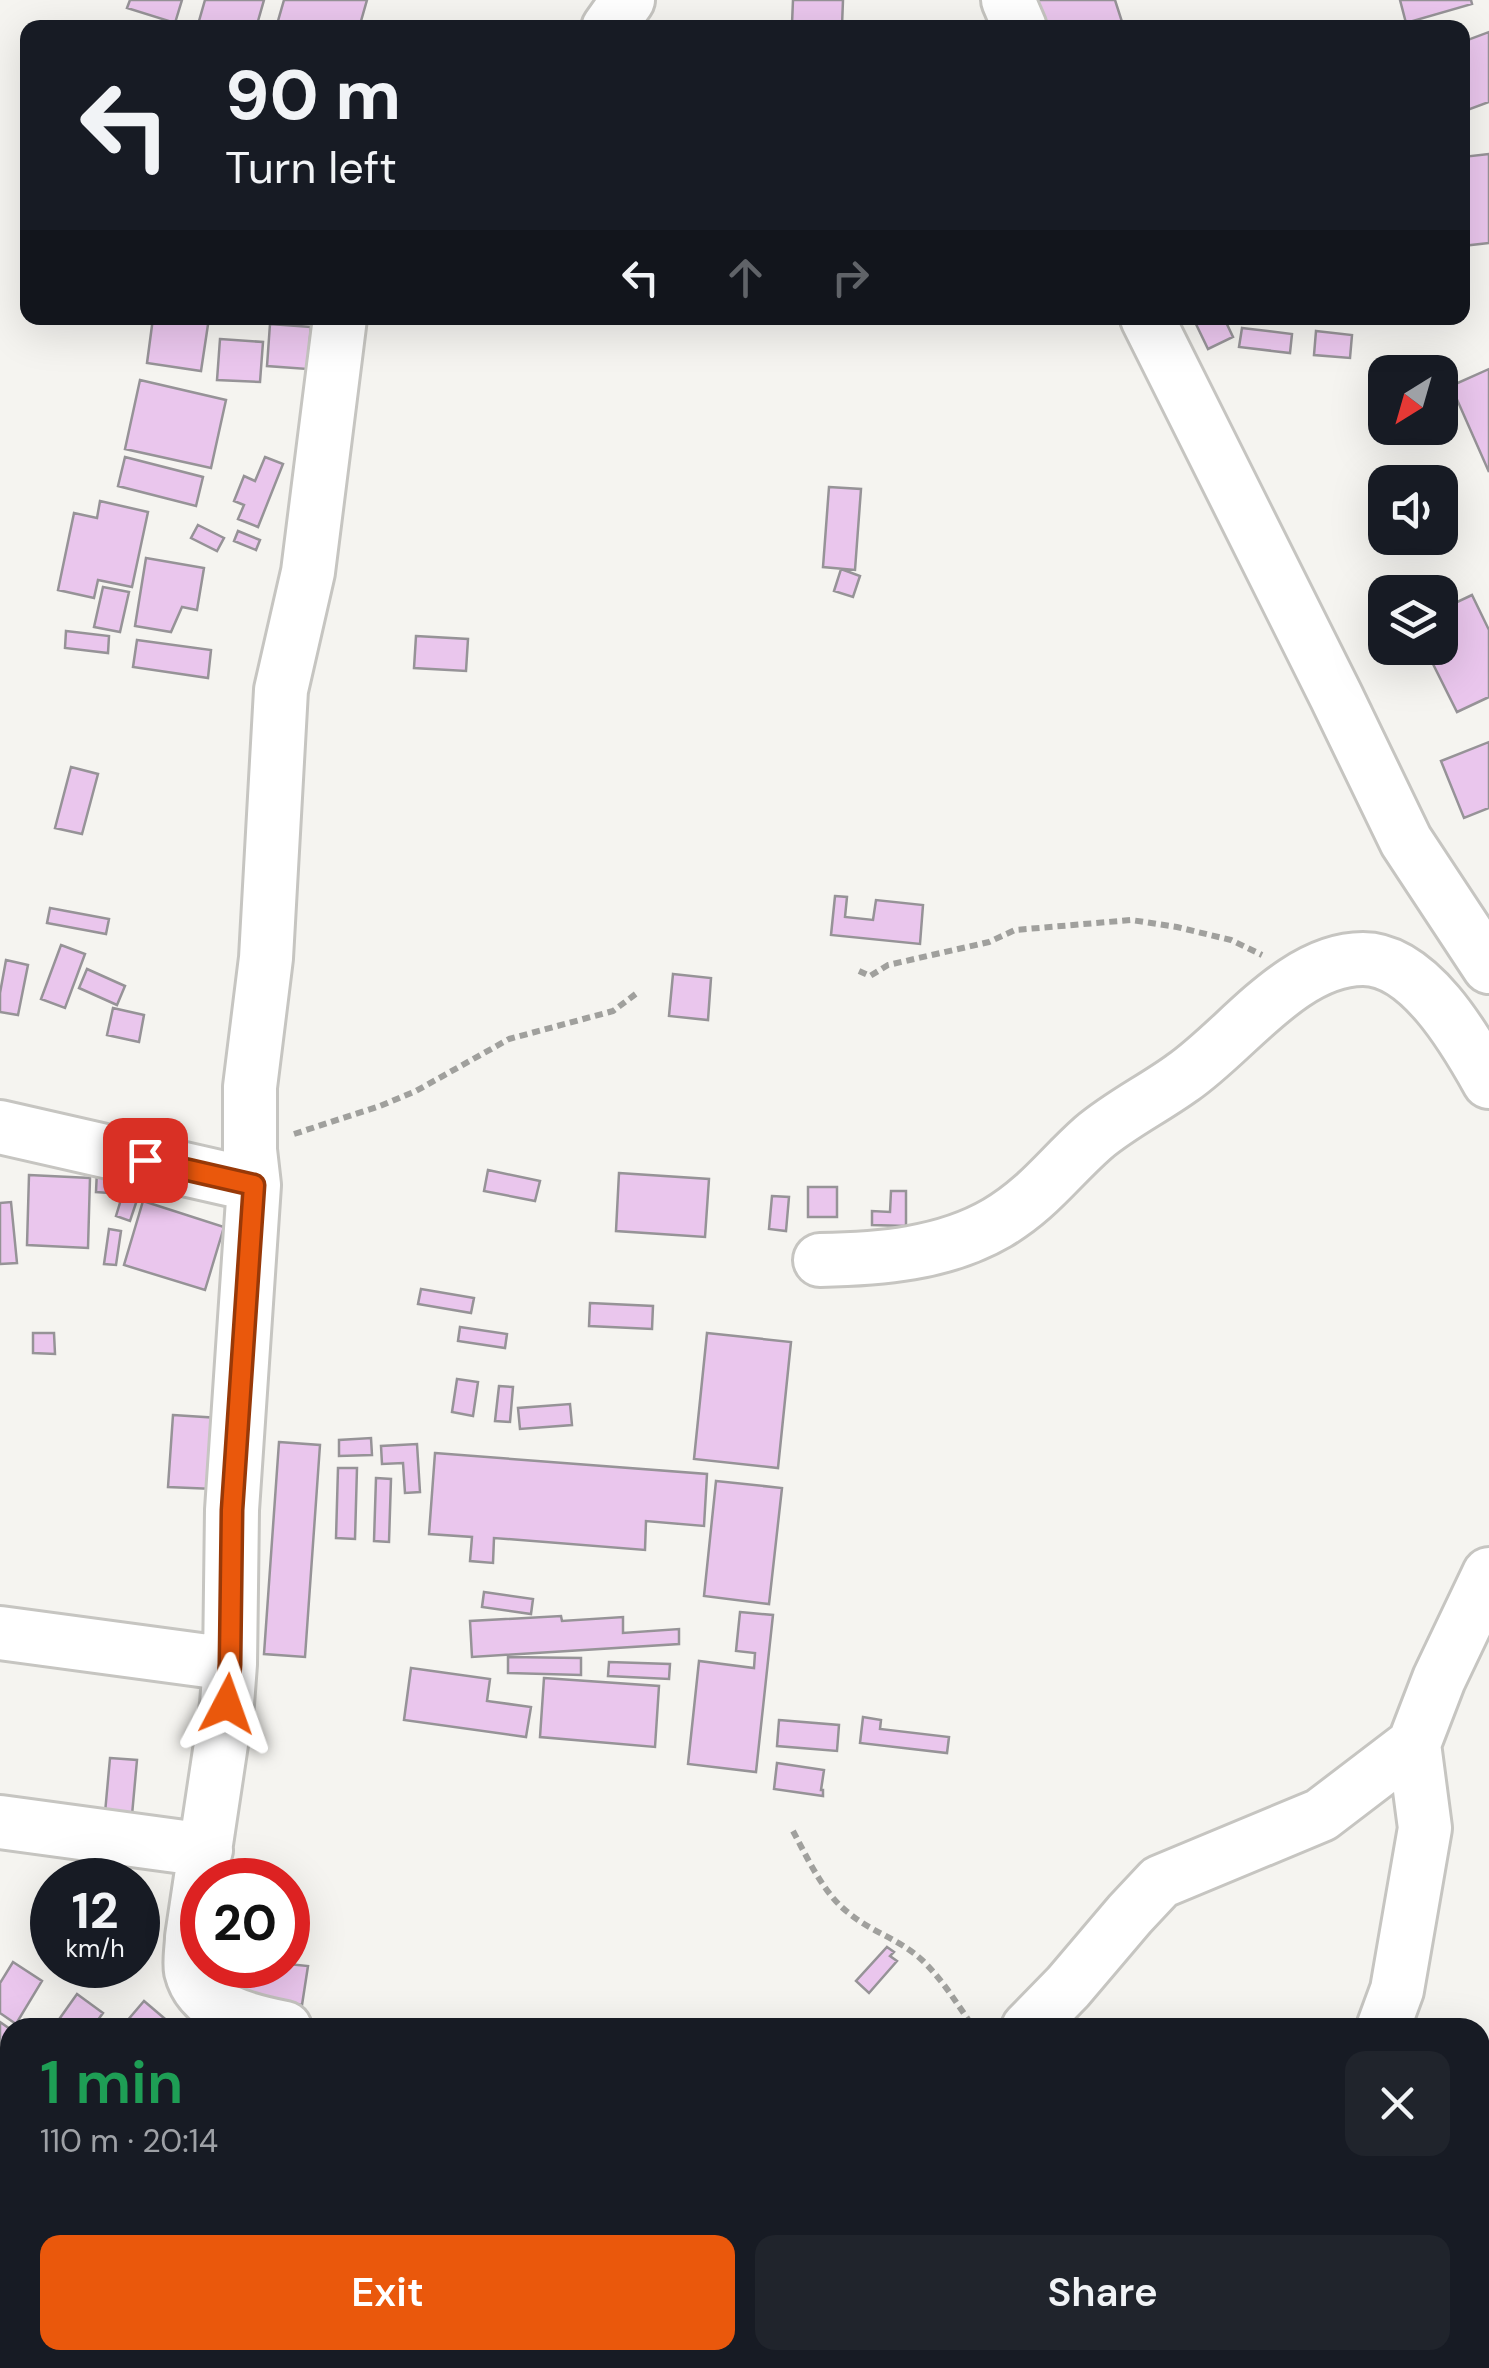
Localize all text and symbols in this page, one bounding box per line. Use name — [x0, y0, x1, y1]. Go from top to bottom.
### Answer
text: 90 m — [225, 50, 401, 141]
icon: left — [60, 60, 190, 190]
text: Turn left — [225, 138, 397, 197]
icon: left — [613, 250, 668, 305]
icon: ahead — [718, 250, 773, 305]
icon: right — [823, 250, 878, 305]
north arrow — [1368, 355, 1458, 445]
map controls — [1368, 355, 1458, 665]
button: sound — [1368, 465, 1458, 555]
button: layers — [1368, 575, 1458, 665]
pin — [103, 1118, 188, 1203]
icon: arrive — [118, 1133, 173, 1188]
position arrow — [175, 1652, 279, 1756]
speed limit sign: 20 — [180, 1858, 310, 1988]
text: 12 — [71, 1878, 119, 1944]
text: km/h — [65, 1932, 125, 1965]
text: 1 min — [40, 2043, 183, 2122]
button: close — [1345, 2051, 1450, 2156]
text: 110 m · 20:14 — [40, 2120, 218, 2162]
button: Exit — [40, 2235, 735, 2350]
button: Share — [755, 2235, 1450, 2350]

